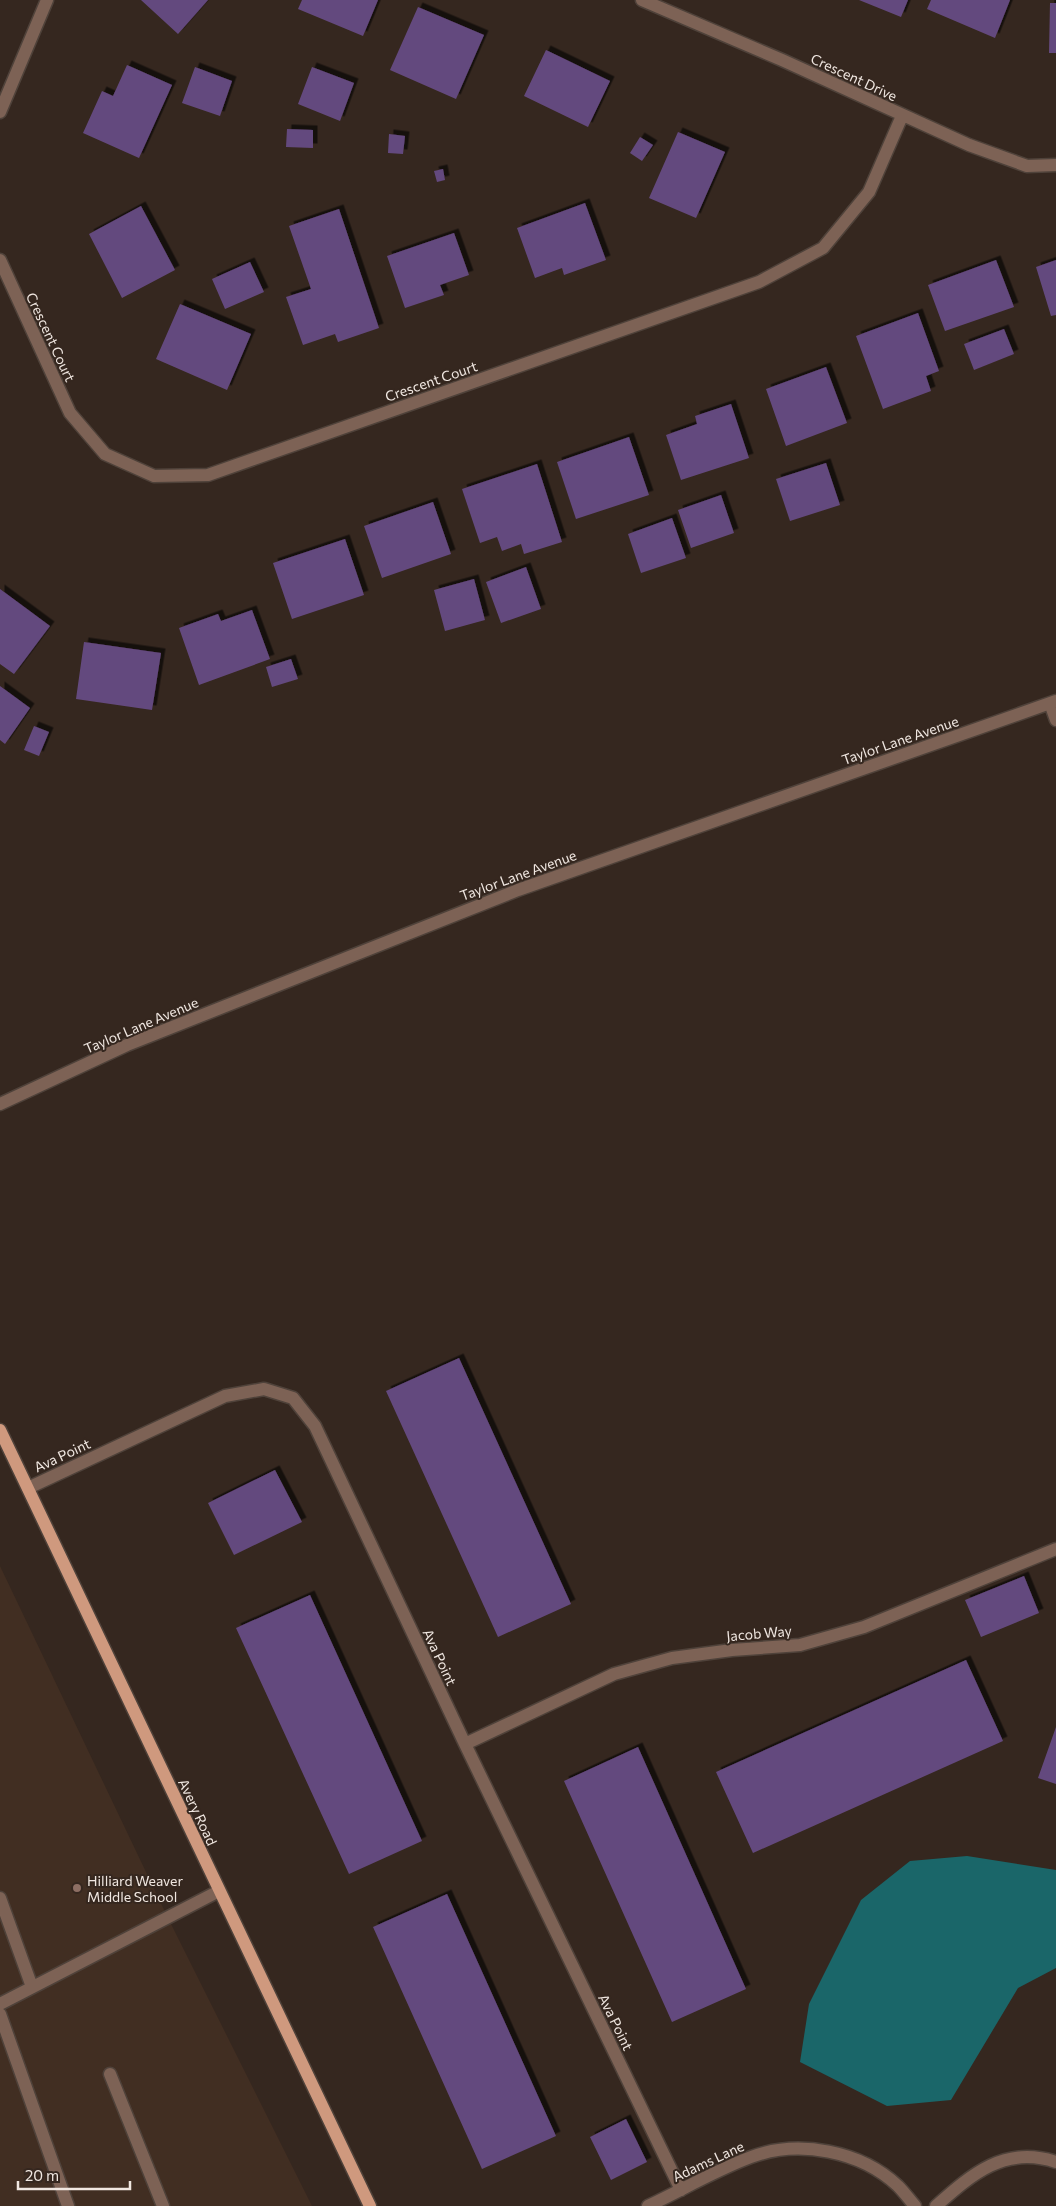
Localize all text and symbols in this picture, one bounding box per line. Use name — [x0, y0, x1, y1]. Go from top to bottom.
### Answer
street label: Crescent Drive — [808, 50, 900, 104]
street label: Crescent Court — [23, 290, 79, 385]
street label: Crescent Court — [383, 357, 480, 405]
street label: Taylor Lane Avenue — [839, 712, 961, 768]
street label: Taylor Lane Avenue — [458, 846, 578, 904]
street label: Taylor Lane Avenue — [81, 993, 201, 1057]
street label: Ava Point — [31, 1434, 93, 1475]
street label: Jacob Way — [726, 1622, 792, 1644]
street label: Ava Point — [420, 1626, 461, 1688]
street label: Avery Road — [175, 1776, 221, 1848]
place label: Hilliard Weaver Middle School — [87, 1872, 183, 1905]
marker: Hilliard Weaver Middle School — [71, 1882, 83, 1894]
street label: Ava Point — [595, 1991, 637, 2053]
street label: Adams Lane — [670, 2137, 746, 2185]
scale bar — [18, 2158, 130, 2190]
text: 20 m — [25, 2166, 59, 2184]

